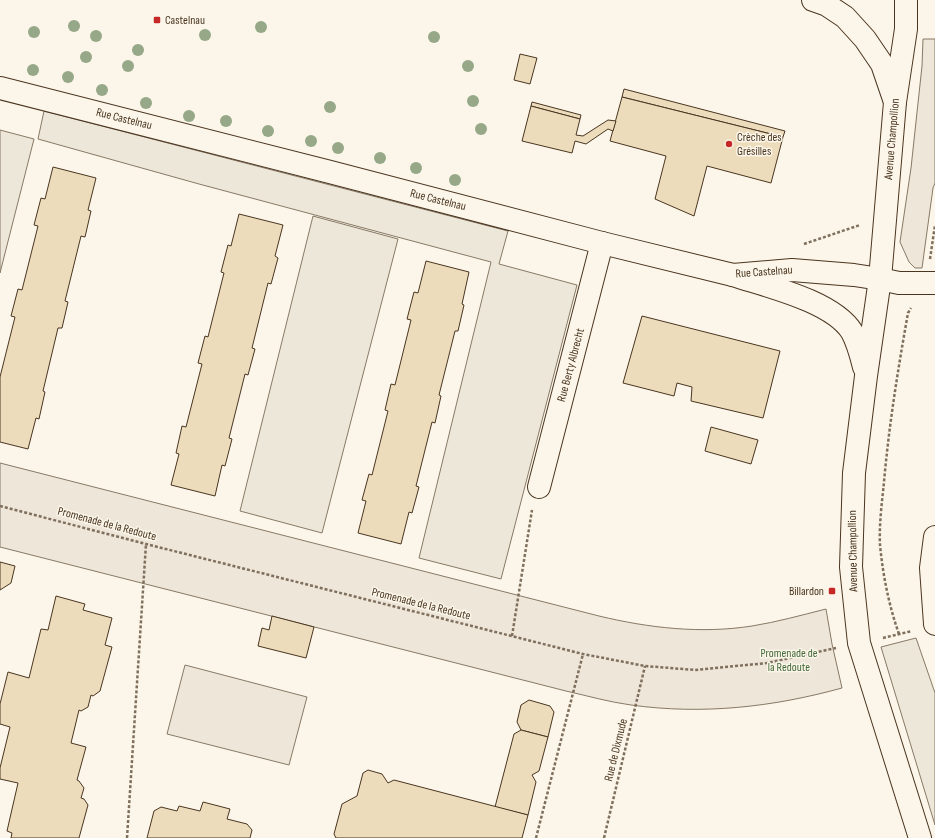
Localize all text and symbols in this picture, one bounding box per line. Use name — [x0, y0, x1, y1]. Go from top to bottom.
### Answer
place label: Castelnau — [165, 13, 205, 28]
marker: Castelnau — [152, 15, 162, 25]
street label: Avenue Champollion — [881, 98, 903, 181]
street label: Rue Castelnau — [94, 105, 154, 133]
place label: Crèche des Grésilles — [737, 130, 782, 159]
marker: Crèche des Grésilles — [724, 139, 734, 149]
street label: Rue Castelnau — [408, 186, 468, 214]
street label: Rue Castelnau — [735, 263, 793, 281]
street label: Rue Berty Albrecht — [554, 326, 588, 403]
street label: Promenade de la Redoute — [56, 504, 158, 544]
street label: Avenue Champollion — [845, 510, 861, 593]
street label: Promenade de la Redoute — [370, 584, 472, 624]
place label: Billardon — [789, 584, 824, 599]
marker: Billardon — [827, 586, 837, 596]
park label: Promenade de la Redoute — [760, 646, 818, 675]
street label: Rue de Dixmude — [601, 717, 631, 783]

